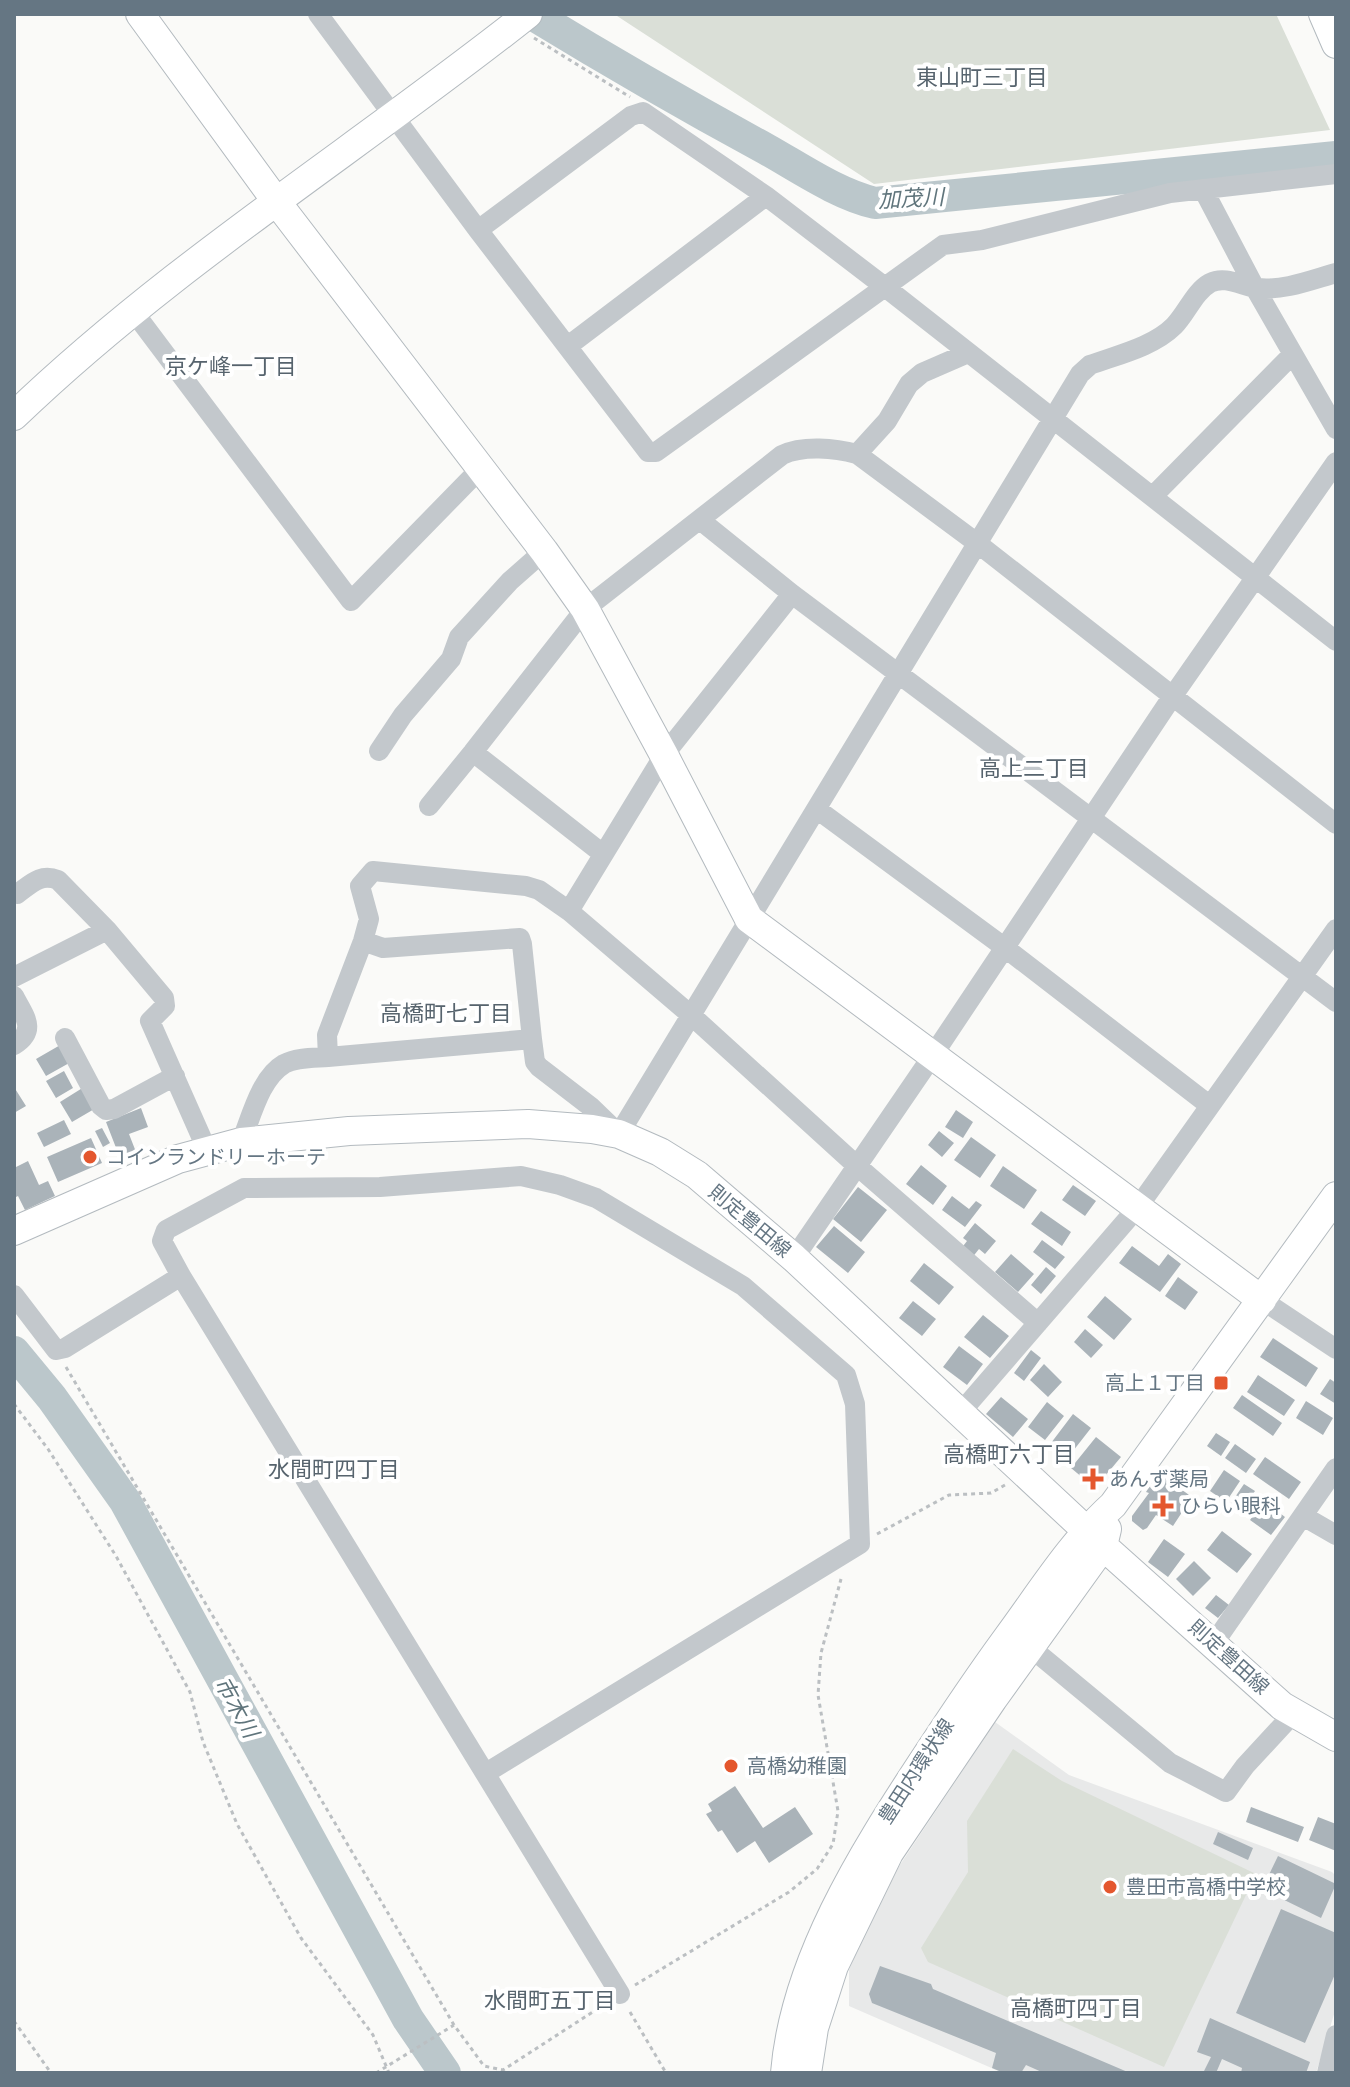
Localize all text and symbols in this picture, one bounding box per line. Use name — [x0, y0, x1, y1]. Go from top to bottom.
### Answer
district label: 東山町三丁目 — [916, 64, 1048, 91]
water label: 加茂川 — [877, 183, 947, 214]
district label: 京ケ峰一丁目 — [165, 353, 297, 380]
district label: 高上二丁目 — [979, 755, 1089, 782]
district label: 高橋町七丁目 — [380, 1000, 512, 1027]
place label: コインランドリーホーテ — [106, 1145, 326, 1169]
marker: コインランドリーホーテ — [81, 1148, 99, 1166]
street label: 則定豊田線 — [704, 1180, 796, 1262]
place label: 高上１丁目 — [1105, 1371, 1205, 1395]
marker: 高上１丁目 — [1212, 1374, 1230, 1392]
district label: 高橋町六丁目 — [943, 1441, 1075, 1468]
district label: 水間町四丁目 — [268, 1456, 400, 1483]
place label: あんず薬局 — [1109, 1467, 1209, 1491]
marker: あんず薬局 — [1084, 1470, 1102, 1488]
place label: ひらい眼科 — [1181, 1494, 1281, 1518]
marker: ひらい眼科 — [1152, 1495, 1174, 1517]
street label: 則定豊田線 — [1184, 1615, 1274, 1699]
water label: 市木川 — [209, 1672, 265, 1744]
street label: 豊田内環状線 — [873, 1714, 959, 1828]
place label: 高橋幼稚園 — [747, 1754, 847, 1778]
marker: 高橋幼稚園 — [722, 1757, 740, 1775]
place label: 豊田市高橋中学校 — [1126, 1875, 1286, 1899]
marker: 豊田市高橋中学校 — [1101, 1878, 1119, 1896]
district label: 水間町五丁目 — [484, 1987, 616, 2014]
district label: 高橋町四丁目 — [1010, 1995, 1142, 2022]

